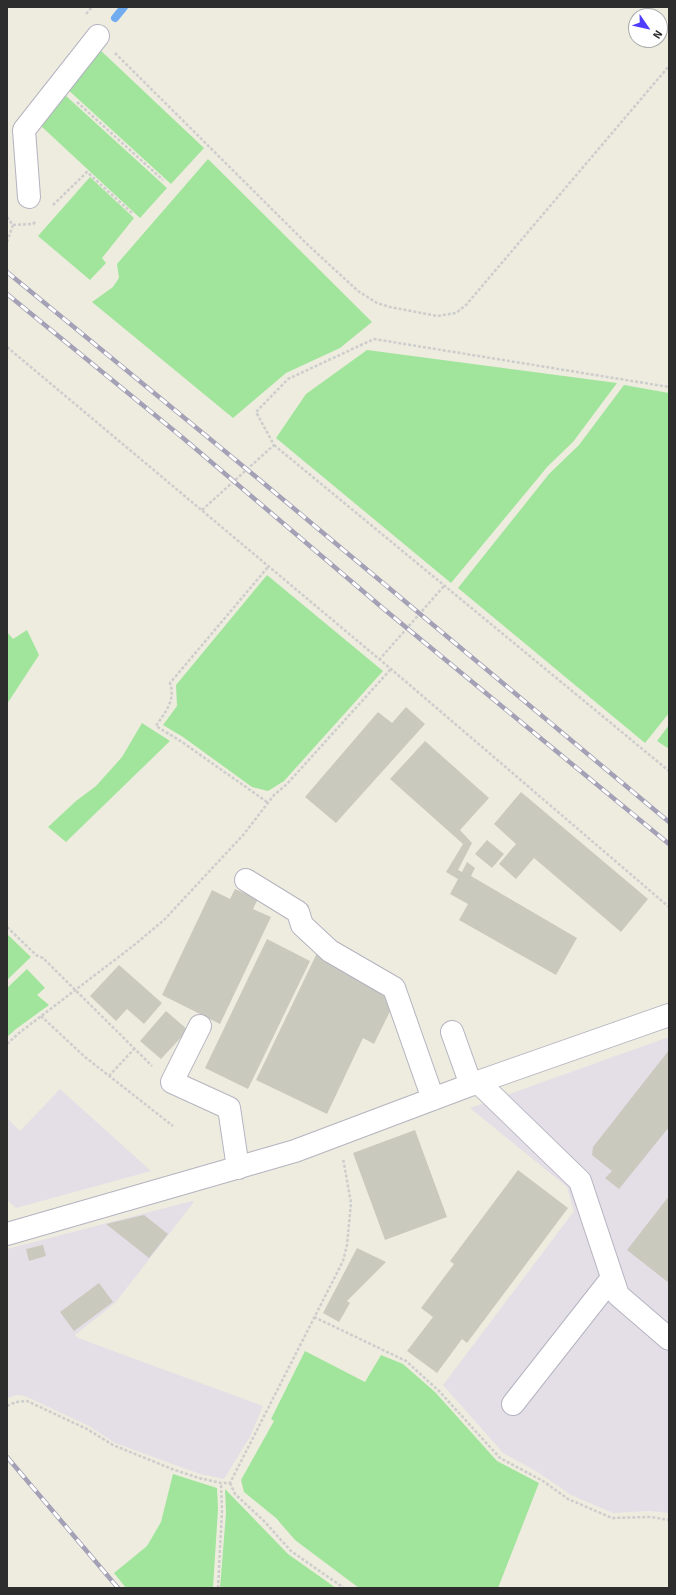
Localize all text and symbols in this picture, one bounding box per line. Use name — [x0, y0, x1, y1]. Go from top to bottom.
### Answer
north arrow — [628, 8, 668, 48]
text: N — [650, 28, 665, 41]

